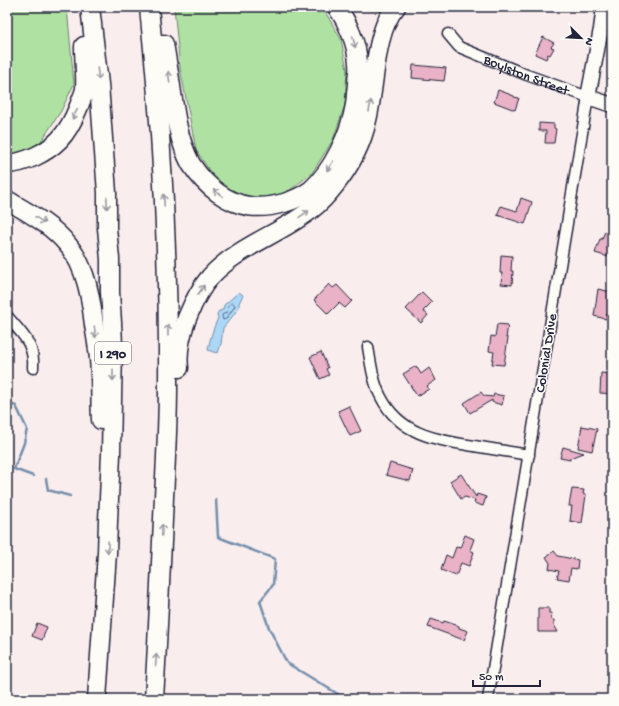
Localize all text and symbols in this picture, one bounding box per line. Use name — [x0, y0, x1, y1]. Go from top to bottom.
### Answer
north arrow — [561, 18, 601, 58]
one-way arrow — [350, 35, 358, 48]
text: N — [581, 36, 595, 47]
street label: Boylston Street — [480, 52, 572, 101]
one-way arrow — [94, 67, 101, 80]
one-way arrow — [165, 71, 173, 84]
one-way arrow — [366, 100, 374, 113]
one-way arrow — [71, 108, 78, 120]
one-way arrow — [326, 160, 334, 171]
one-way arrow — [213, 189, 224, 197]
one-way arrow — [160, 194, 168, 207]
one-way arrow — [103, 196, 111, 209]
one-way arrow — [298, 210, 309, 218]
one-way arrow — [34, 217, 46, 225]
one-way arrow — [197, 285, 205, 296]
street label: Colonial Drive — [533, 312, 562, 394]
one-way arrow — [164, 324, 172, 337]
one-way arrow — [91, 325, 99, 338]
road number: I 290 — [95, 342, 131, 364]
one-way arrow — [109, 368, 117, 381]
one-way arrow — [159, 524, 166, 537]
one-way arrow — [104, 540, 111, 553]
one-way arrow — [152, 654, 160, 667]
scale bar — [473, 662, 540, 688]
text: 50 m — [479, 671, 504, 685]

